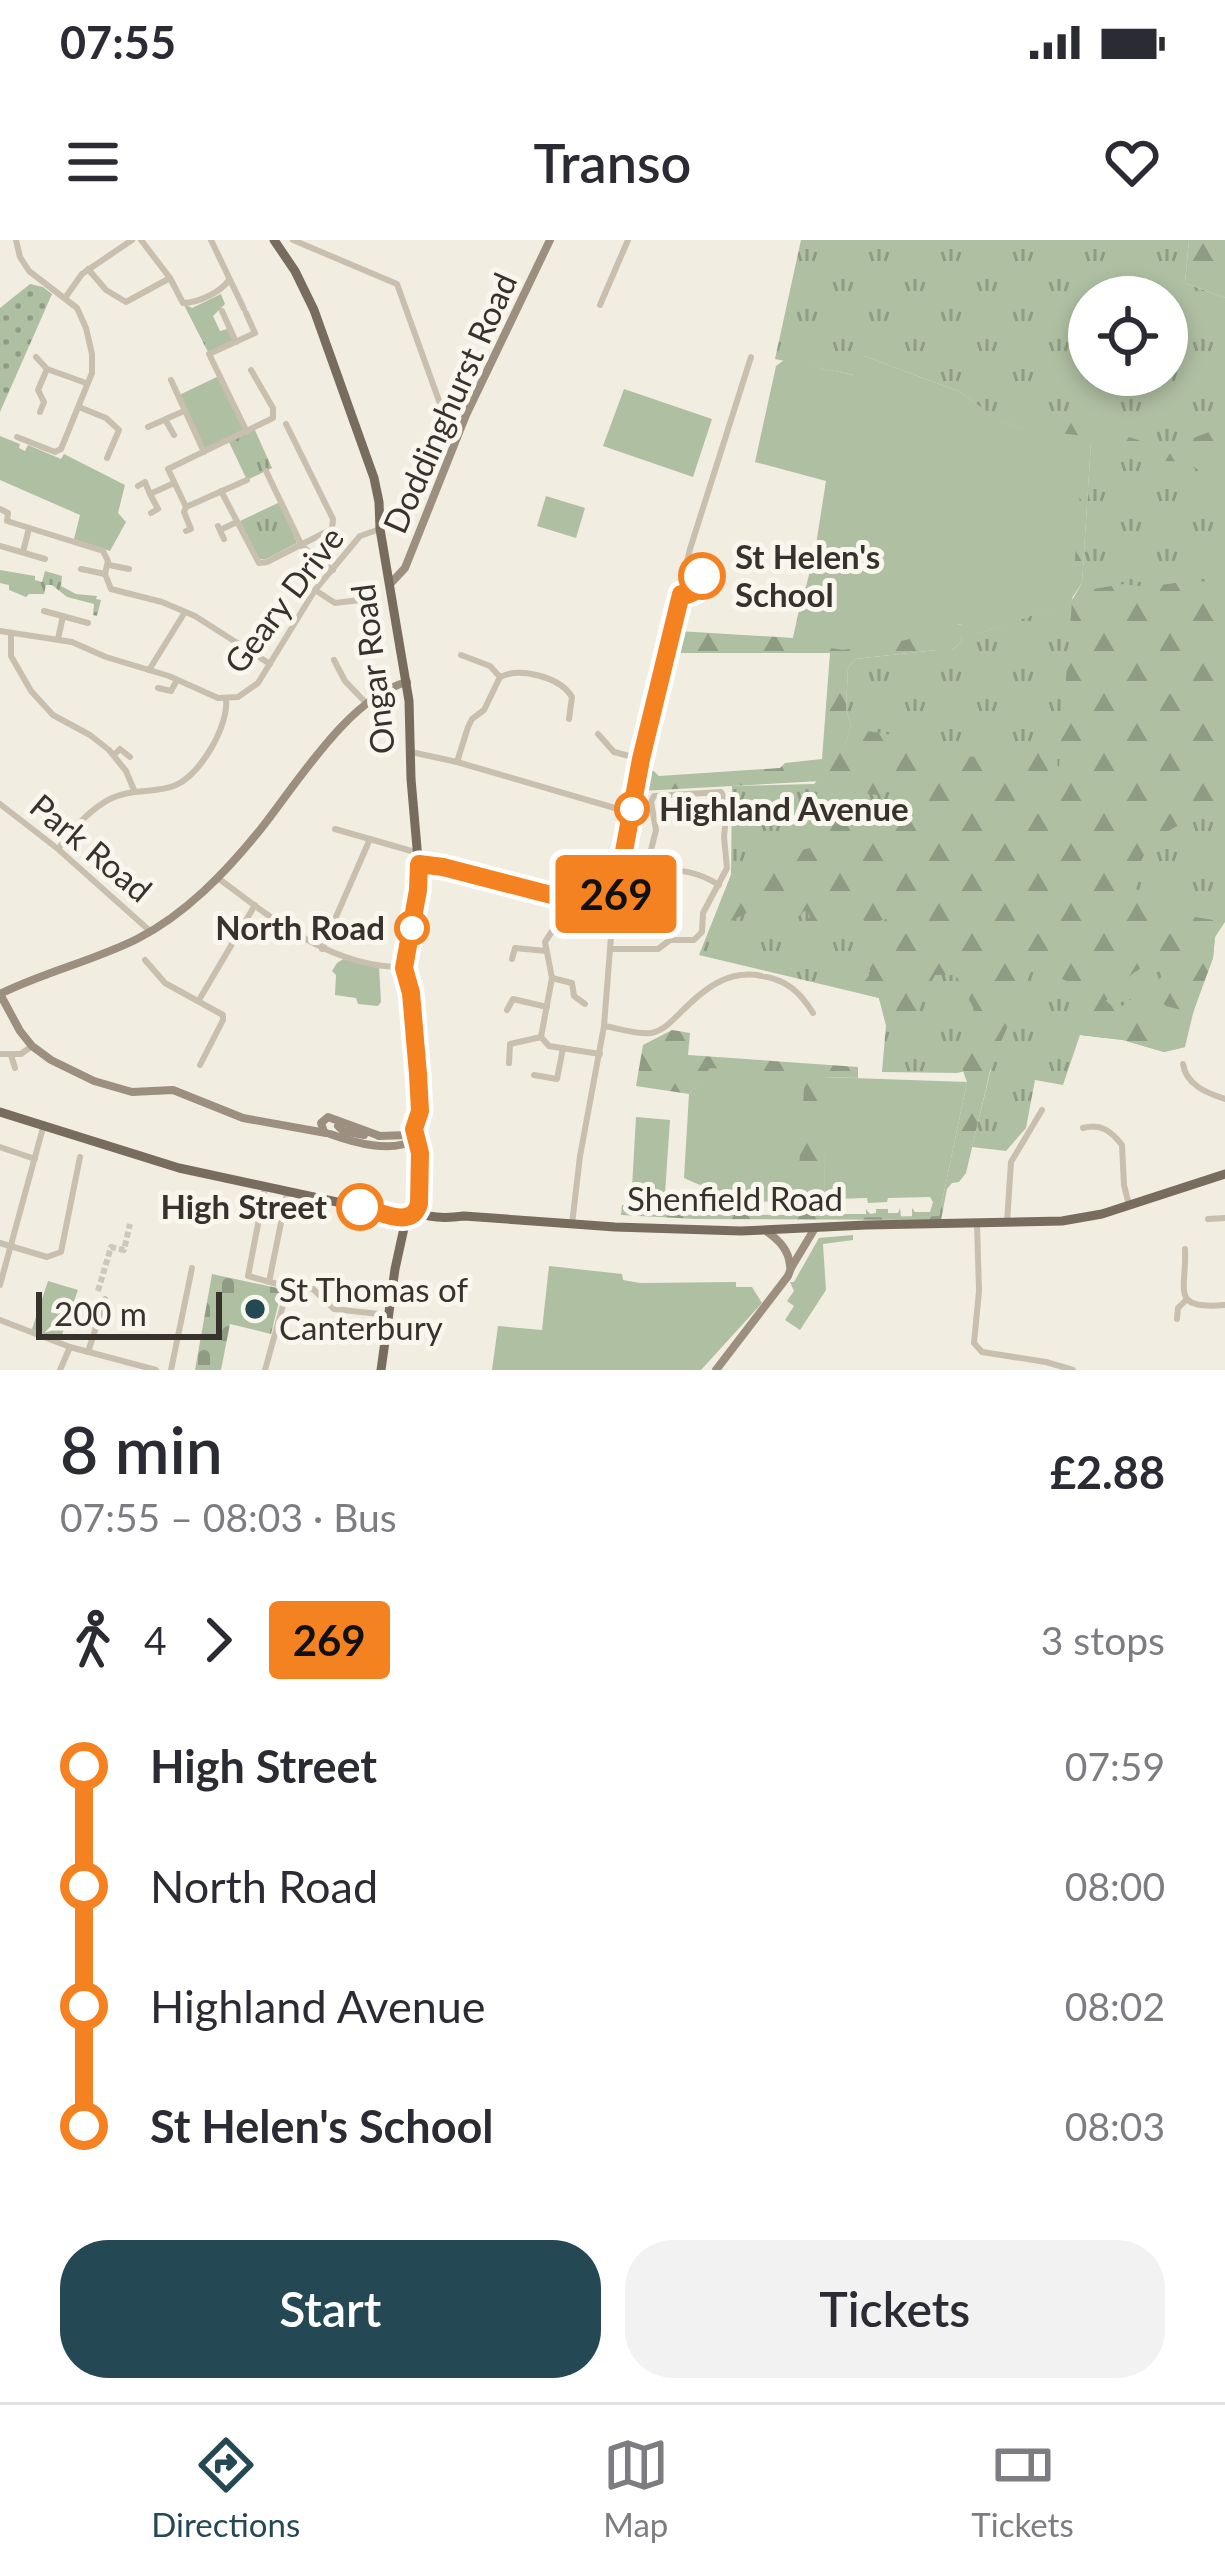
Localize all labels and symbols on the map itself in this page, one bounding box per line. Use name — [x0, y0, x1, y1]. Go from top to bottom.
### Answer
street label: Doddinghurst Road — [374, 266, 524, 539]
street label: Geary Drive — [215, 518, 351, 681]
place label: St Helen's School — [735, 536, 880, 614]
marker: St Helen's School — [680, 554, 724, 598]
street label: Ongar Road — [342, 582, 402, 756]
street label: Park Road — [23, 785, 160, 910]
place label: Highland Avenue — [659, 788, 909, 828]
marker: Highland Avenue — [616, 793, 648, 825]
line badge: 269 — [547, 855, 685, 933]
place label: North Road — [215, 907, 385, 947]
marker: North Road — [396, 912, 428, 944]
street label: Shenfield Road — [627, 1178, 843, 1218]
marker: High Street — [338, 1185, 382, 1229]
place label: High Street — [161, 1186, 328, 1226]
place label: St Thomas of Canterbury — [279, 1269, 468, 1347]
scale bar — [36, 1286, 222, 1339]
marker: St Thomas of Canterbury — [242, 1296, 268, 1322]

